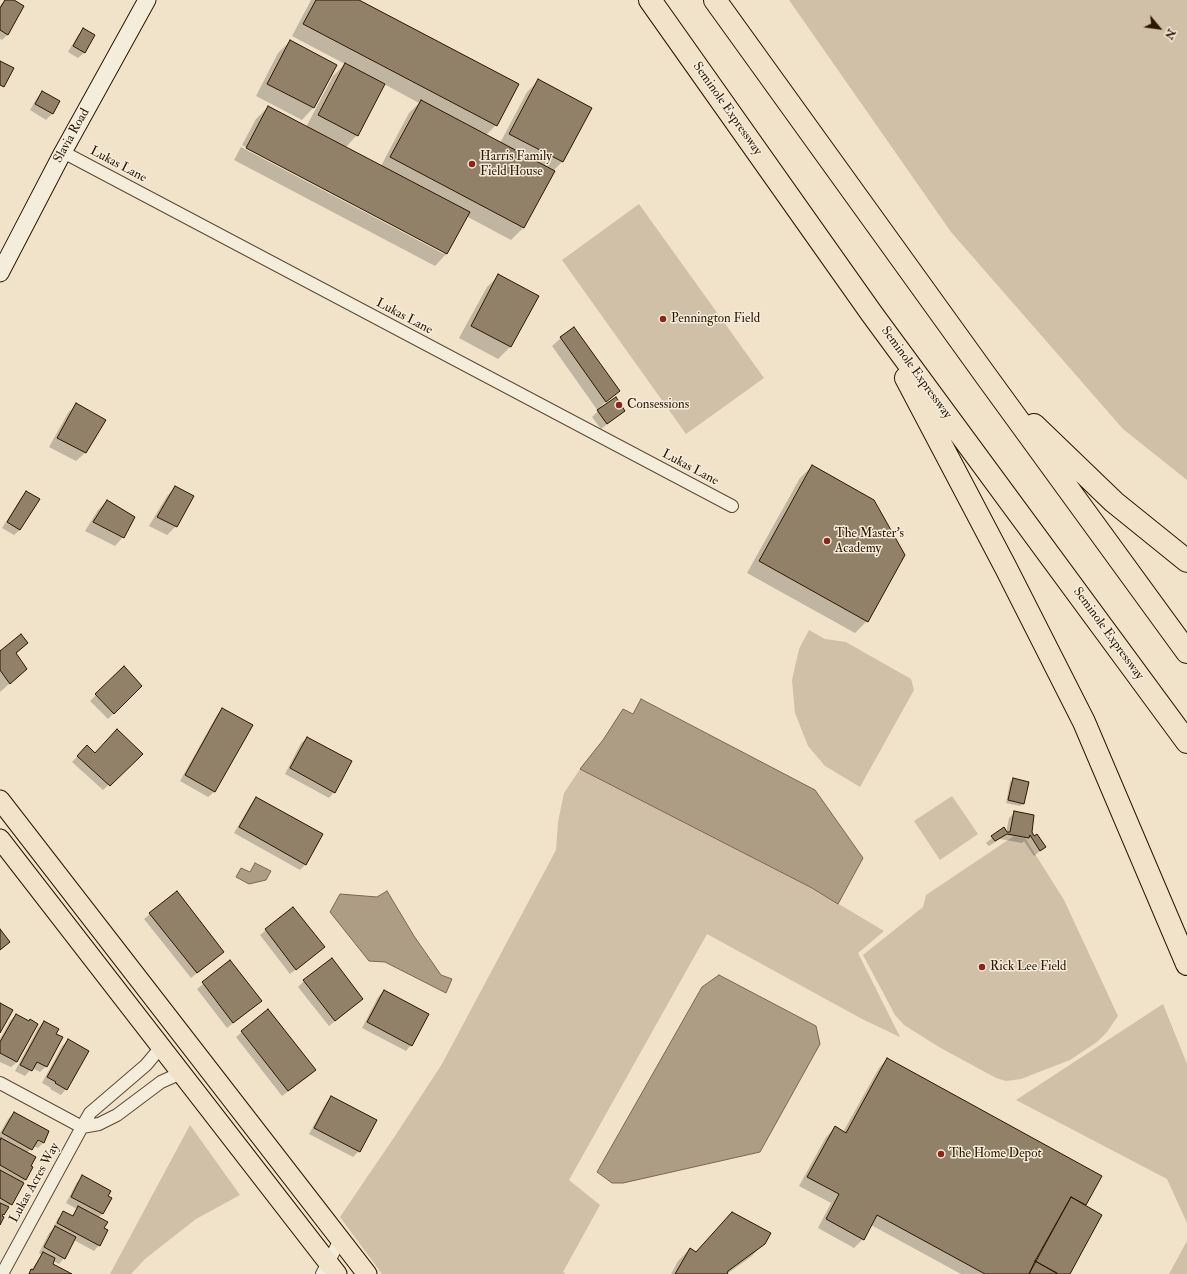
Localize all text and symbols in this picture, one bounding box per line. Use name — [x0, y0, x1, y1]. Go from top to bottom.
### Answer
north arrow — [1139, 8, 1179, 48]
text: N — [1162, 27, 1178, 42]
street label: Seminole Expressway — [689, 59, 765, 159]
street label: Slavia Road — [51, 106, 93, 166]
street label: Lukas Lane — [87, 144, 149, 186]
place label: Harris Family Field House — [480, 149, 552, 180]
marker: Harris Family Field House — [467, 159, 477, 169]
street label: Lukas Lane — [373, 296, 435, 338]
place label: Pennington Field — [671, 311, 760, 327]
marker: Pennington Field — [658, 314, 668, 324]
street label: Seminole Expressway — [877, 324, 955, 422]
place label: Consessions — [627, 397, 689, 413]
marker: Consessions — [614, 400, 624, 410]
street label: Lukas Lane — [659, 447, 721, 489]
place label: The Master's Academy — [835, 526, 904, 557]
marker: The Master's Academy — [822, 536, 832, 546]
street label: Seminole Expressway — [1069, 585, 1147, 683]
place label: Rick Lee Field — [990, 959, 1066, 975]
marker: Rick Lee Field — [977, 962, 987, 972]
street label: Lukas Acres Way — [7, 1140, 63, 1226]
place label: The Home Depot — [949, 1146, 1042, 1162]
marker: The Home Depot — [936, 1149, 946, 1159]

